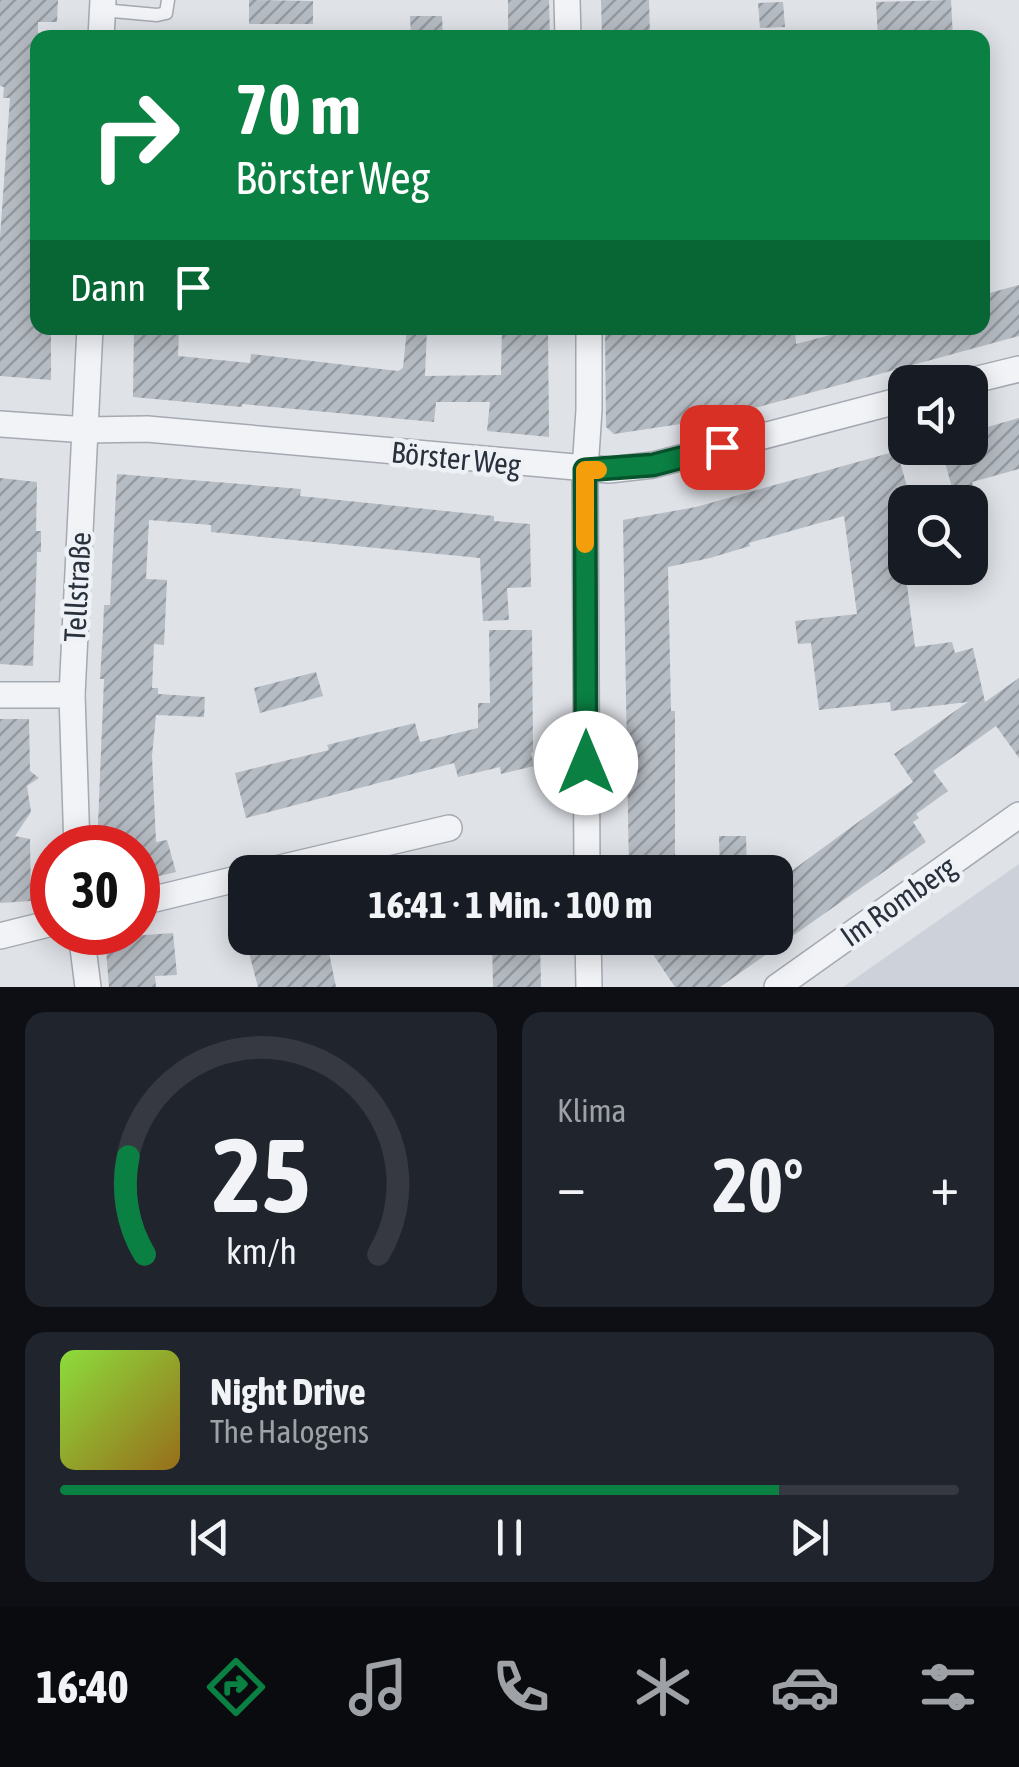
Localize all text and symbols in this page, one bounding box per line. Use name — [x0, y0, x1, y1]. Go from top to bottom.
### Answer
text: 70 m — [235, 69, 361, 149]
icon: right — [70, 70, 200, 200]
text: Börster Weg — [235, 152, 430, 204]
icon: arrive — [166, 260, 221, 315]
text: Dann — [70, 266, 146, 309]
map controls — [888, 365, 988, 585]
button: sound — [888, 365, 988, 465]
pin — [680, 405, 765, 490]
icon: arrive — [695, 420, 750, 475]
street label: Börster Weg — [390, 434, 523, 482]
button: search — [888, 485, 988, 585]
street label: Tellstraße — [57, 531, 97, 643]
position arrow — [534, 711, 638, 815]
speed limit sign: 30 — [30, 825, 160, 955]
street label: Im Romberg — [834, 849, 962, 953]
text: 16:41 · 1 Min. · 100 m — [369, 883, 652, 926]
text: Klima — [557, 1092, 626, 1129]
text: 25 — [212, 1115, 310, 1234]
text: 20° — [712, 1142, 804, 1228]
text: − — [557, 1154, 586, 1217]
text: + — [930, 1154, 959, 1217]
text: km/h — [226, 1231, 296, 1272]
text: Night Drive — [210, 1370, 366, 1413]
text: The Halogens — [210, 1413, 369, 1450]
icon: previous — [182, 1510, 237, 1565]
icon: pause — [482, 1510, 537, 1565]
icon: next — [782, 1510, 837, 1565]
icon: directions — [201, 1652, 271, 1722]
icon: music — [343, 1652, 413, 1722]
icon: phone — [486, 1652, 556, 1722]
icon: climate — [628, 1652, 698, 1722]
icon: car — [770, 1652, 840, 1722]
icon: filters — [913, 1652, 983, 1722]
text: 16:40 — [36, 1661, 129, 1713]

